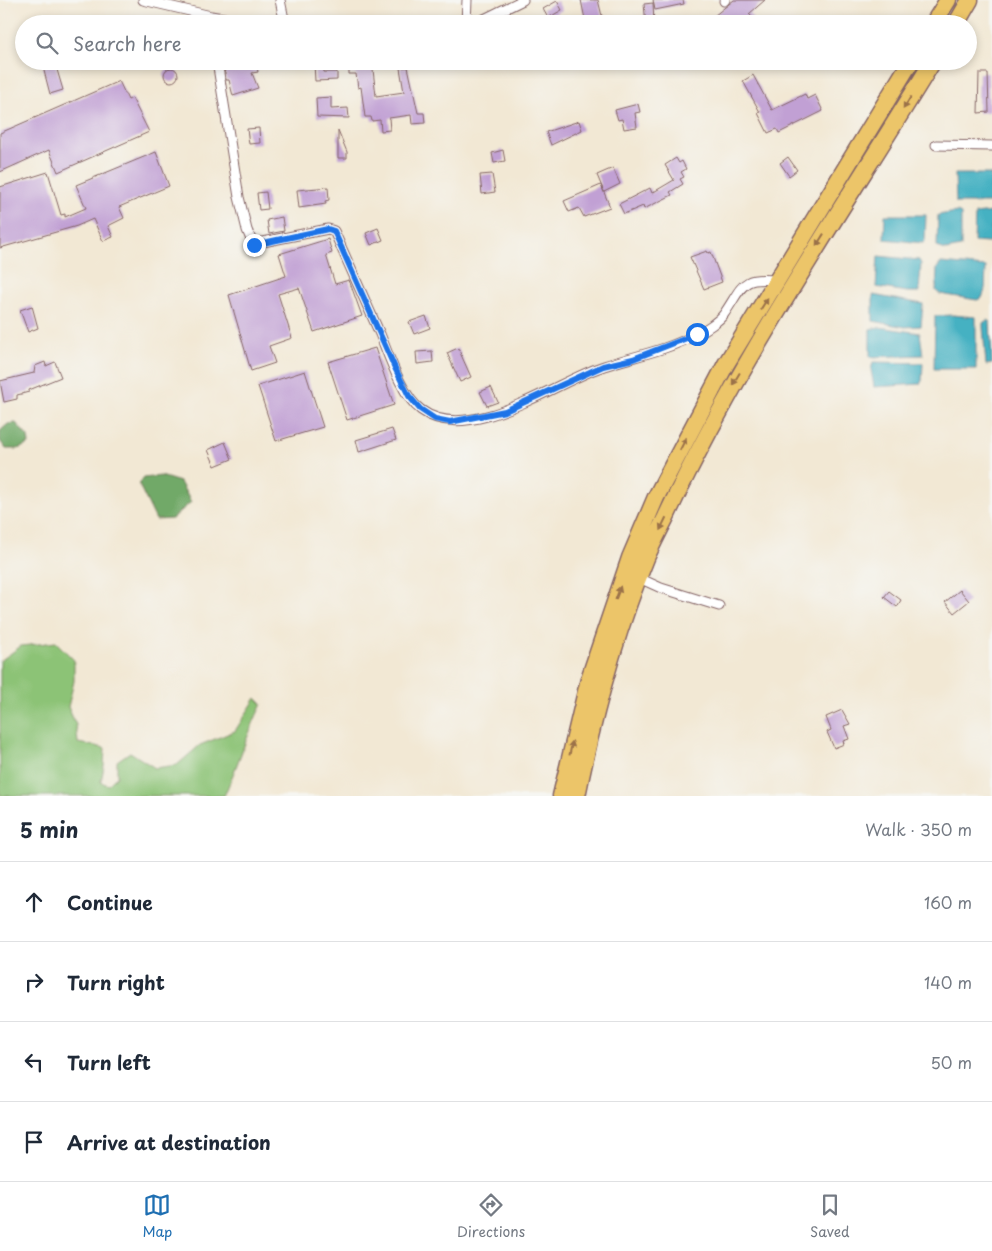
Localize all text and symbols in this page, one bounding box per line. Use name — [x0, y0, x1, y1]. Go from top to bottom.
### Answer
search box — [15, 15, 977, 70]
icon: search — [33, 29, 61, 57]
text: Search here — [73, 29, 182, 57]
one-way arrow — [903, 96, 912, 109]
one-way arrow — [816, 233, 825, 247]
route end — [243, 234, 266, 257]
one-way arrow — [760, 297, 769, 310]
route start — [686, 323, 709, 346]
one-way arrow — [732, 373, 741, 386]
one-way arrow — [679, 437, 687, 451]
one-way arrow — [659, 517, 667, 531]
one-way arrow — [614, 585, 622, 600]
one-way arrow — [567, 741, 575, 756]
text: 5 min — [20, 813, 78, 845]
text: Walk · 350 m — [865, 817, 972, 841]
icon: ahead — [20, 888, 48, 916]
text: Continue — [67, 888, 153, 916]
text: 160 m — [924, 890, 972, 914]
icon: right — [20, 968, 48, 996]
text: Turn right — [67, 968, 165, 996]
text: 140 m — [924, 970, 972, 994]
icon: left — [20, 1048, 48, 1076]
text: Turn left — [67, 1048, 151, 1076]
text: 50 m — [931, 1050, 972, 1074]
icon: arrive — [20, 1128, 48, 1156]
text: Arrive at destination — [67, 1128, 271, 1156]
tab: Map — [142, 1191, 172, 1242]
tab: Directions — [457, 1191, 525, 1242]
tab: Saved — [810, 1191, 850, 1242]

